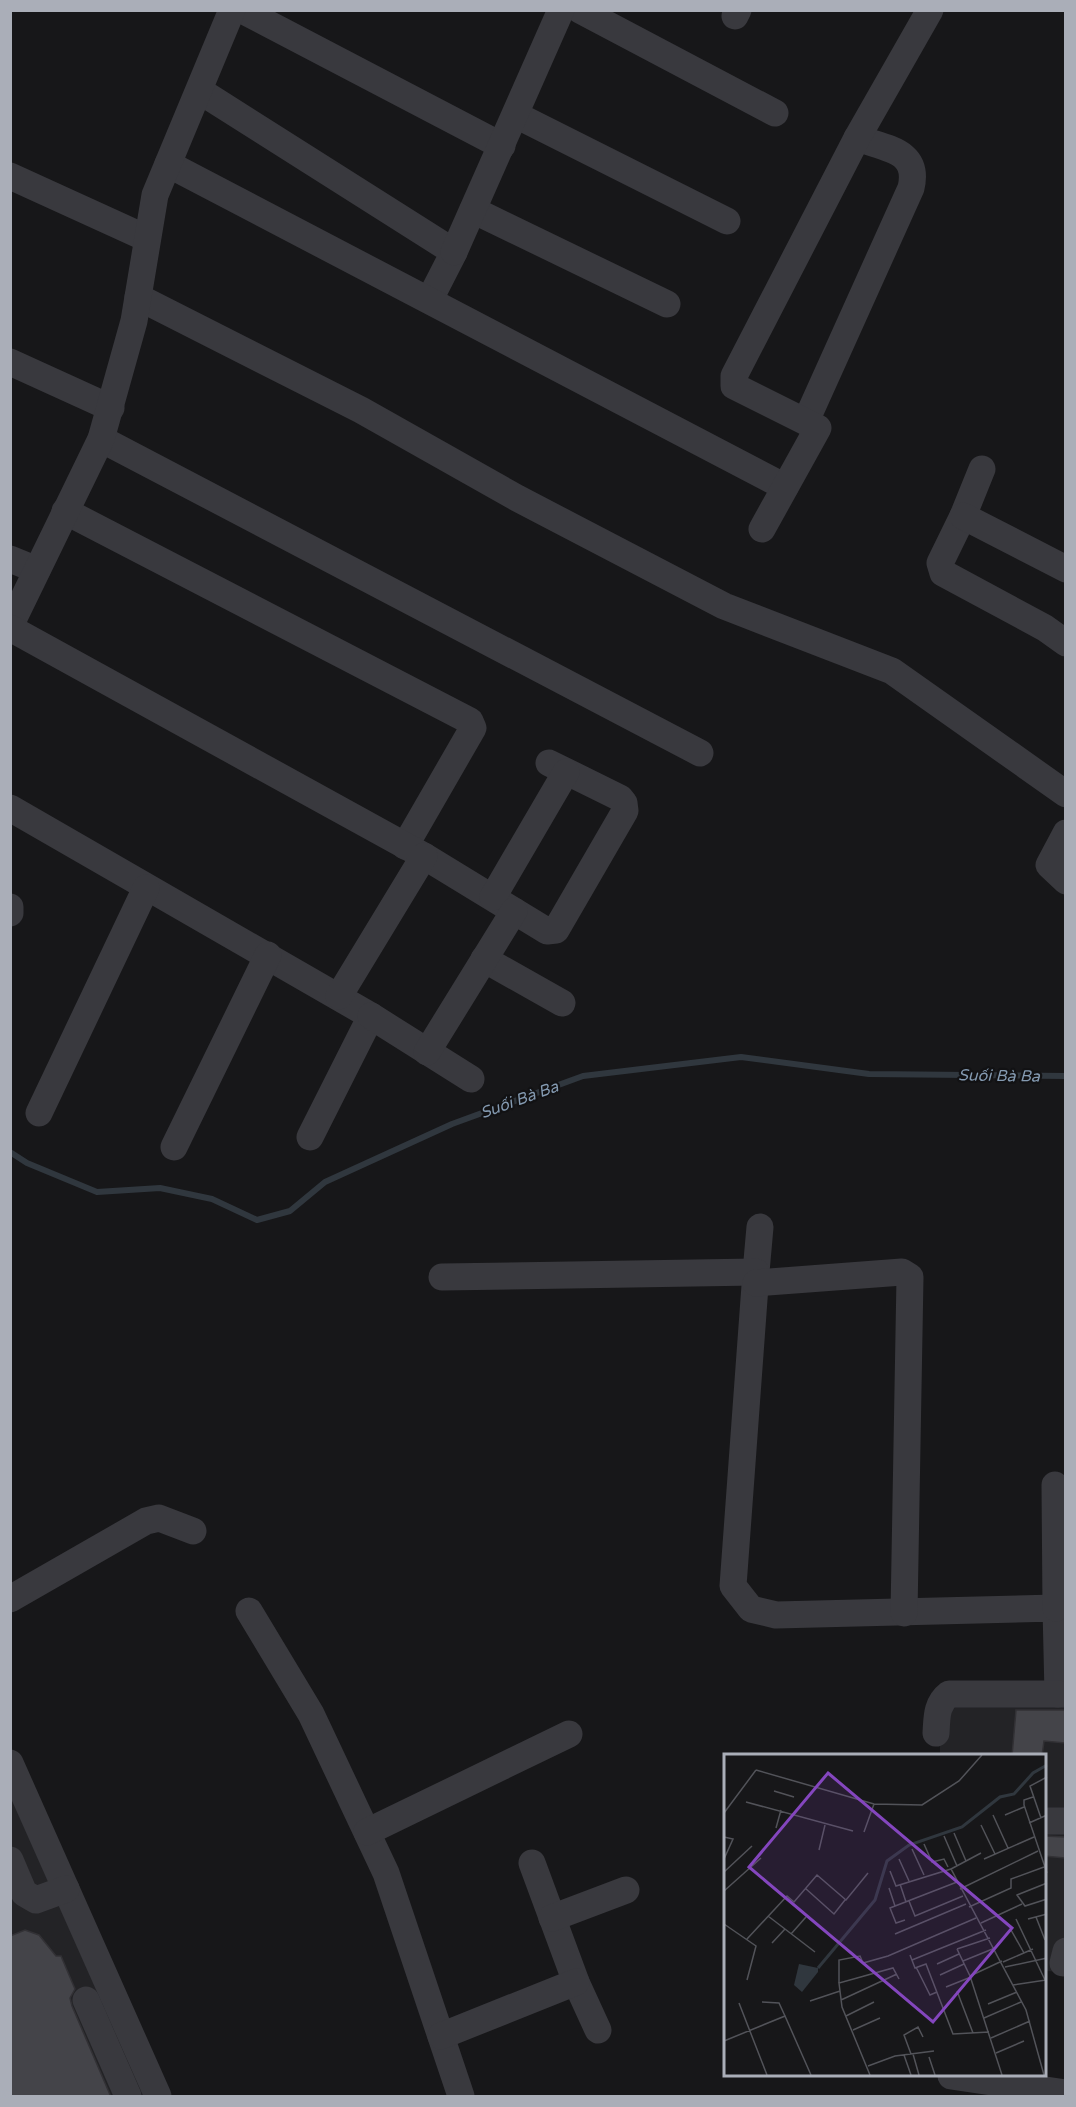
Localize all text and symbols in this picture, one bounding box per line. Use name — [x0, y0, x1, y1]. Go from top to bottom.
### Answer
water label: Suối Bà Ba — [958, 1065, 1041, 1087]
water label: Suối Bà Ba — [478, 1076, 562, 1123]
inset map — [724, 1754, 1046, 2077]

